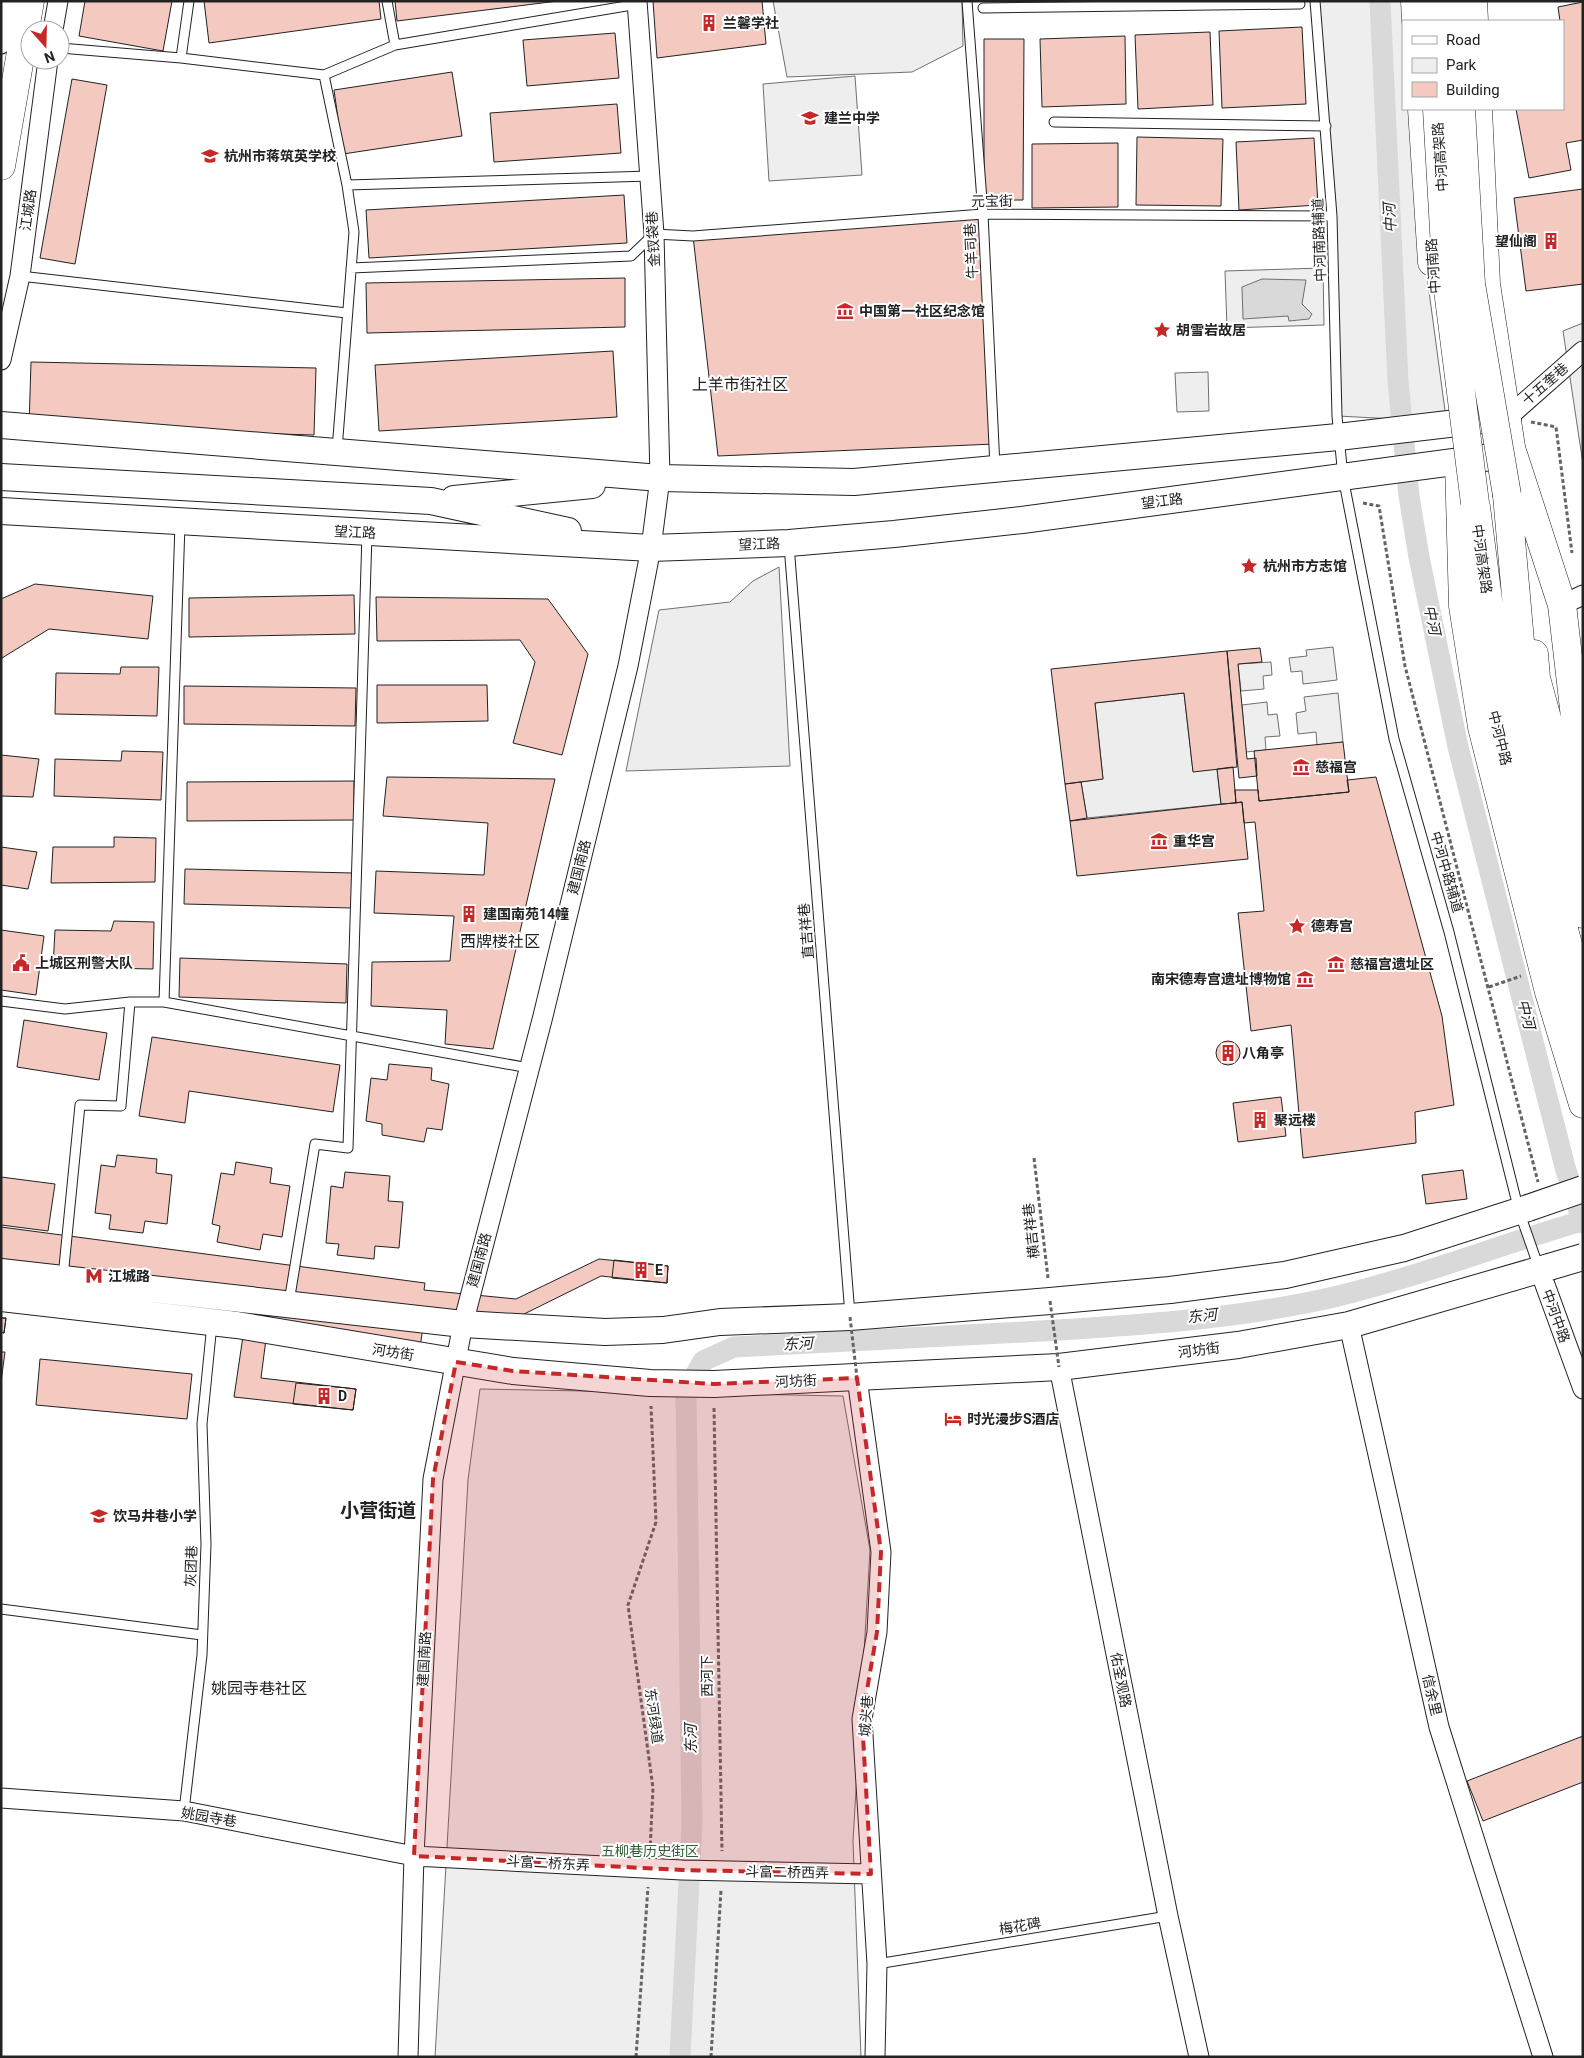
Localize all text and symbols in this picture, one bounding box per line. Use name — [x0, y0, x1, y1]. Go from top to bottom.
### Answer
building icon: 兰馨学社 — [699, 13, 719, 33]
place label: 兰馨学社 — [723, 15, 779, 31]
north arrow — [20, 20, 70, 70]
legend — [1402, 20, 1564, 110]
text: Road — [1446, 31, 1480, 49]
text: N — [42, 48, 57, 66]
text: Park — [1446, 56, 1477, 74]
text: Building — [1446, 81, 1500, 99]
school or university icon: 建兰中学 — [800, 108, 820, 128]
place label: 建兰中学 — [824, 110, 880, 126]
street label: 中河高架路 — [1430, 122, 1450, 192]
school or university icon: 杭州市蒋筑英学校 — [200, 146, 220, 166]
place label: 杭州市蒋筑英学校 — [224, 148, 336, 164]
street label: 江城路 — [17, 188, 39, 232]
street label: 元宝街 — [971, 193, 1013, 209]
street label: 中河南路辅道 — [1310, 198, 1328, 282]
water label: 中河 — [1380, 200, 1400, 233]
street label: 金钗袋巷 — [644, 211, 662, 267]
street label: 牛羊司巷 — [962, 223, 980, 279]
building icon: 望仙阁 — [1541, 231, 1561, 251]
place label: 望仙阁 — [1495, 233, 1537, 249]
street label: 中河南路 — [1423, 238, 1443, 294]
museum icon: 中国第一社区纪念馆 — [835, 301, 855, 321]
place label: 中国第一社区纪念馆 — [859, 303, 985, 319]
place icon: 胡雪岩故居 — [1152, 320, 1172, 340]
place label: 胡雪岩故居 — [1176, 322, 1246, 338]
street label: 十五奎巷 — [1519, 360, 1571, 408]
district label: 上羊市街社区 — [692, 375, 788, 394]
street label: 望江路 — [1140, 491, 1184, 511]
street label: 望江路 — [334, 523, 376, 541]
street label: 中河高架路 — [1469, 523, 1495, 595]
street label: 望江路 — [738, 535, 780, 553]
place icon: 杭州市方志馆 — [1239, 556, 1259, 576]
place label: 杭州市方志馆 — [1263, 558, 1347, 574]
water label: 中河 — [1420, 603, 1445, 639]
street label: 中河中路 — [1485, 709, 1515, 767]
museum icon: 慈福宫 — [1291, 757, 1311, 777]
place label: 慈福宫 — [1315, 759, 1357, 775]
street label: 中河中路辅道 — [1428, 829, 1466, 915]
museum icon: 重华宫 — [1149, 831, 1169, 851]
place label: 重华宫 — [1173, 833, 1215, 849]
street label: 建国南路 — [564, 838, 594, 896]
street label: 直吉祥巷 — [796, 902, 816, 960]
building icon: 建国南苑14幢 — [459, 904, 479, 924]
place label: 建国南苑14幢 — [483, 906, 569, 922]
place icon: 德寿宫 — [1287, 916, 1307, 936]
place label: 德寿宫 — [1311, 918, 1353, 934]
district label: 西牌楼社区 — [460, 932, 540, 951]
public building icon: 上城区刑警大队 — [11, 953, 31, 973]
museum icon: 慈福宫遗址区 — [1326, 954, 1346, 974]
place label: 上城区刑警大队 — [35, 955, 133, 971]
place label: 慈福宫遗址区 — [1350, 956, 1434, 972]
museum icon: 南宋德寿宫遗址博物馆 — [1295, 969, 1315, 989]
place label: 南宋德寿宫遗址博物馆 — [1151, 971, 1291, 987]
water label: 中河 — [1514, 997, 1539, 1034]
building icon: 八角亭 — [1218, 1043, 1238, 1063]
place label: 八角亭 — [1242, 1045, 1284, 1061]
building icon: 聚远楼 — [1250, 1110, 1270, 1130]
place label: 聚远楼 — [1274, 1112, 1316, 1128]
street label: 横吉祥巷 — [1020, 1202, 1042, 1260]
street label: 建国南路 — [464, 1231, 494, 1289]
building icon: E — [631, 1260, 651, 1280]
place label: E — [655, 1262, 663, 1278]
metro station icon: 江城路 — [84, 1266, 104, 1286]
place label: 江城路 — [108, 1268, 150, 1284]
street label: 中河中路 — [1539, 1287, 1573, 1345]
water label: 东河 — [1186, 1305, 1221, 1327]
water label: 东河 — [783, 1334, 816, 1354]
street label: 河坊街 — [1177, 1340, 1221, 1360]
street label: 河坊街 — [371, 1341, 415, 1363]
street label: 河坊街 — [775, 1372, 817, 1390]
building icon: D — [314, 1386, 334, 1406]
place label: D — [338, 1388, 347, 1404]
hotel icon: 时光漫步S酒店 — [943, 1409, 963, 1429]
place label: 时光漫步S酒店 — [967, 1411, 1060, 1427]
district label: 小营街道 — [340, 1499, 416, 1522]
school or university icon: 饮马井巷小学 — [89, 1506, 109, 1526]
place label: 饮马井巷小学 — [113, 1508, 197, 1524]
street label: 灰团巷 — [182, 1545, 200, 1587]
street label: 建国南路 — [415, 1631, 433, 1687]
street label: 佑圣观路 — [1108, 1651, 1134, 1709]
street label: 西河下 — [699, 1655, 715, 1697]
street label: 信余里 — [1419, 1673, 1445, 1717]
district label: 姚园寺巷社区 — [211, 1679, 307, 1698]
street label: 东河绿道 — [642, 1687, 666, 1745]
street label: 城头巷 — [857, 1694, 875, 1738]
water label: 东河 — [682, 1721, 700, 1754]
street label: 姚园寺巷 — [180, 1804, 238, 1830]
park label: 五柳巷历史街区 — [601, 1843, 699, 1859]
street label: 斗富二桥东弄 — [506, 1853, 590, 1873]
street label: 斗富二桥西弄 — [745, 1863, 829, 1881]
street label: 梅花碑 — [998, 1915, 1042, 1937]

